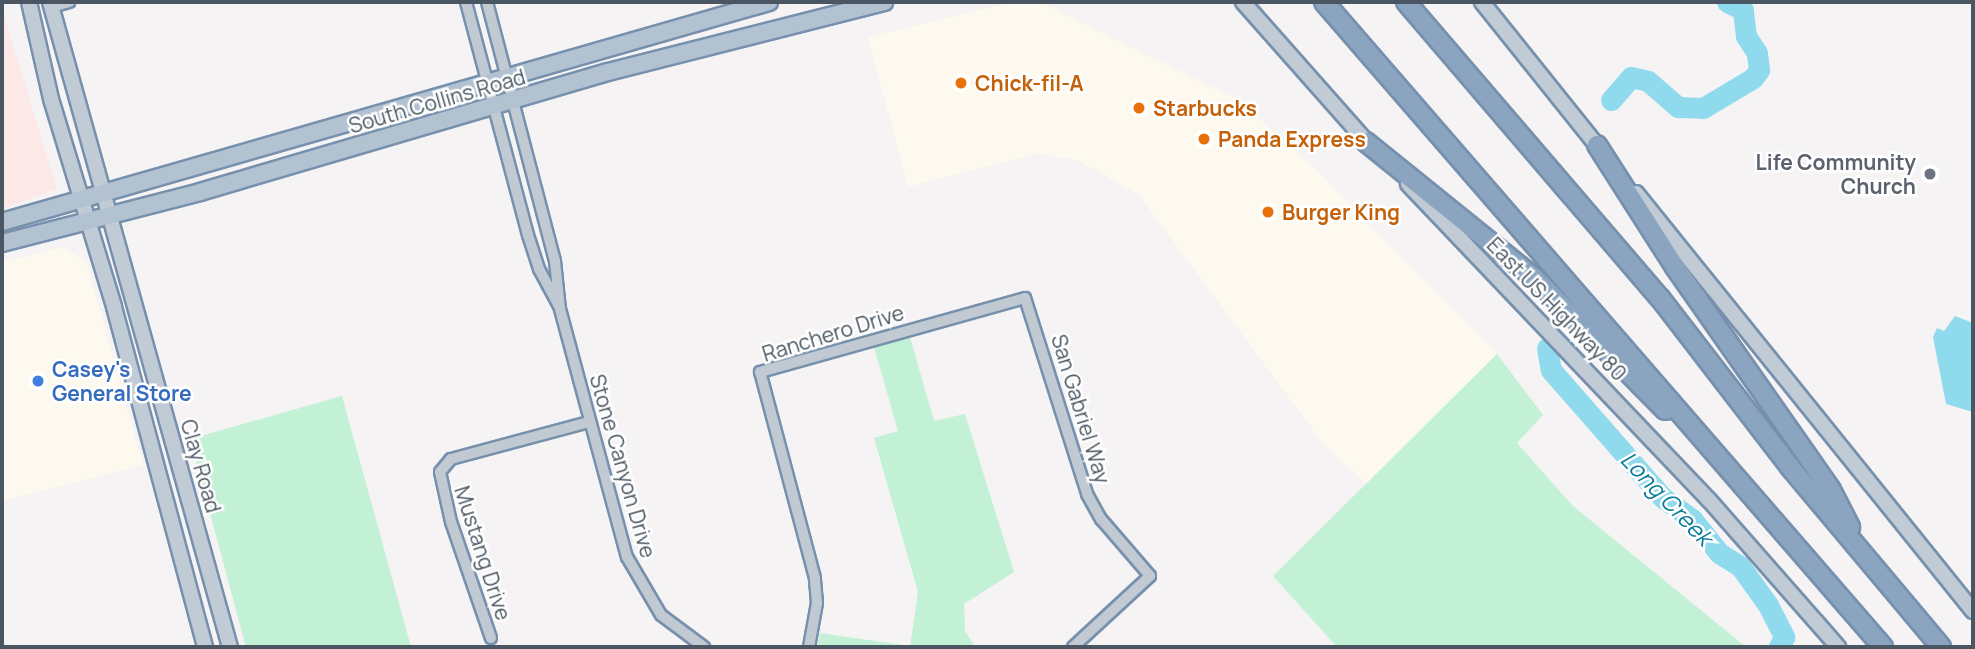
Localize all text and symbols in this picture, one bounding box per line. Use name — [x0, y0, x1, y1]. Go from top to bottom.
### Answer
street label: South Collins Road — [346, 64, 528, 138]
place label: Chick-fil-A — [975, 70, 1084, 96]
marker: Chick-fil-A — [953, 75, 969, 91]
place label: Starbucks — [1153, 95, 1257, 121]
marker: Starbucks — [1131, 100, 1147, 116]
place label: Panda Express — [1218, 126, 1366, 152]
marker: Panda Express — [1196, 131, 1212, 147]
place label: Life Community Church — [1756, 149, 1916, 199]
marker: Life Community Church — [1922, 166, 1938, 182]
place label: Burger King — [1282, 199, 1400, 225]
marker: Burger King — [1260, 204, 1276, 220]
street label: East US Highway 80 — [1482, 232, 1632, 386]
street label: Ranchero Drive — [759, 299, 907, 367]
street label: San Gabriel Way — [1046, 331, 1116, 487]
place label: Casey's General Store — [52, 356, 192, 406]
street label: Stone Canyon Drive — [585, 371, 661, 561]
marker: Casey's General Store — [30, 373, 46, 389]
street label: Clay Road — [176, 416, 226, 516]
water label: Long Creek — [1615, 445, 1719, 551]
street label: Mustang Drive — [449, 483, 517, 623]

